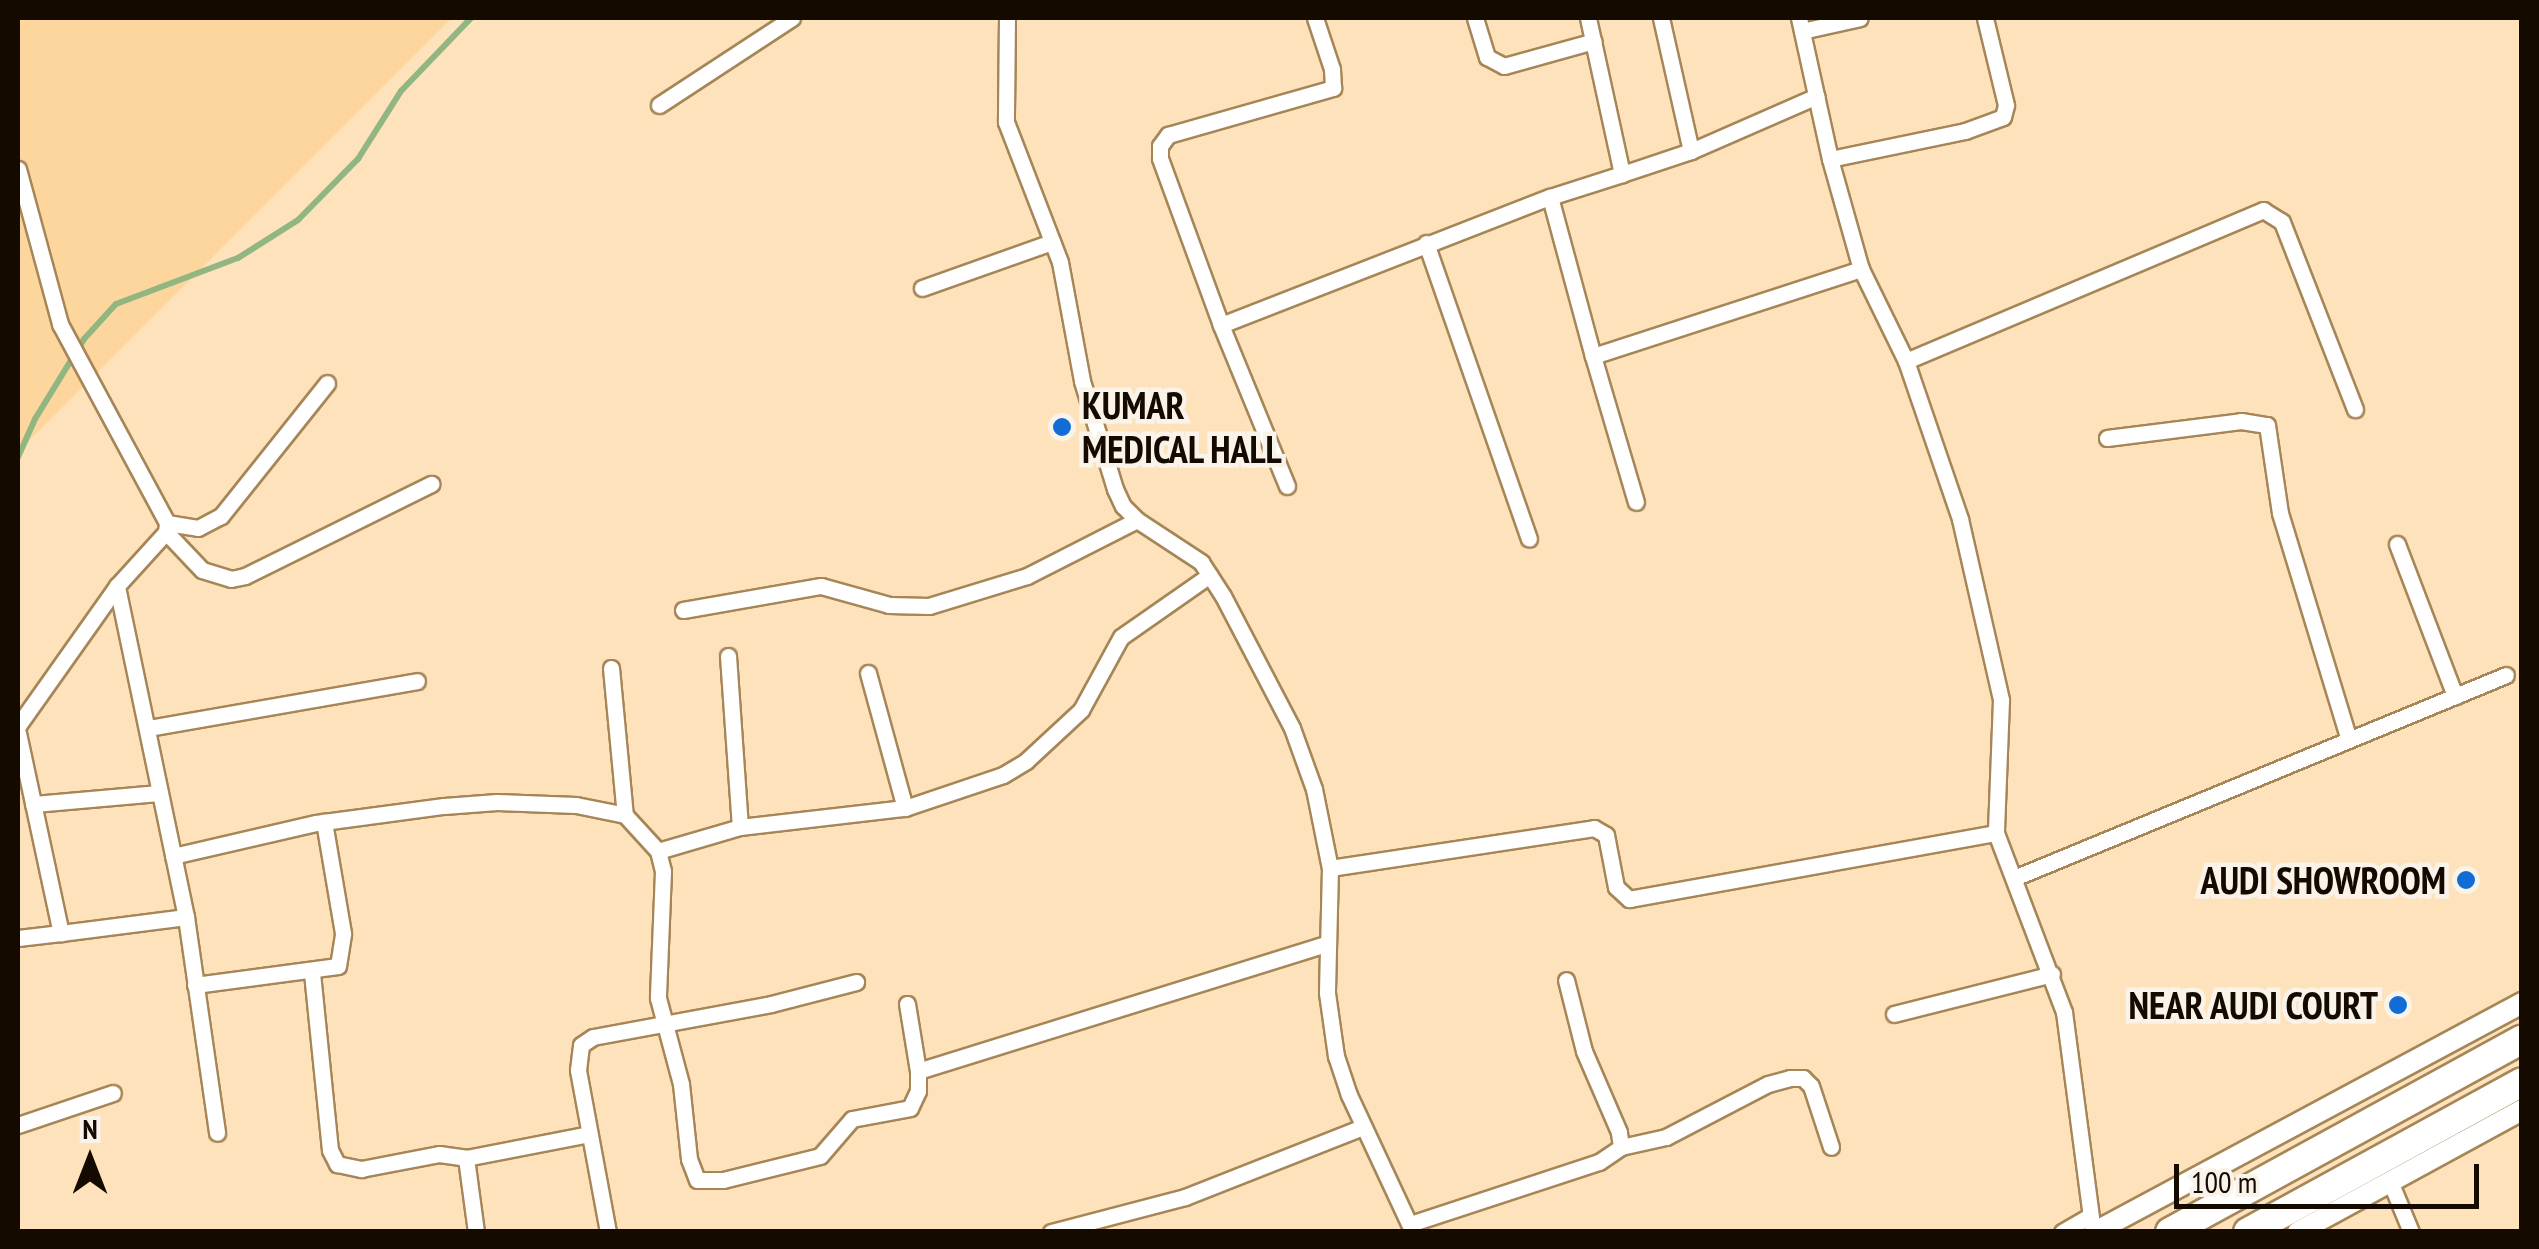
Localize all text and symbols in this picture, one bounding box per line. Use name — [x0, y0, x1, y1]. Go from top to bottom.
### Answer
place label: KUMAR MEDICAL HALL — [1082, 382, 1283, 472]
marker: KUMAR MEDICAL HALL — [1051, 416, 1073, 438]
place label: AUDI SHOWROOM — [2200, 857, 2446, 903]
marker: AUDI SHOWROOM — [2455, 869, 2477, 891]
place label: NEAR AUDI COURT — [2127, 982, 2378, 1028]
marker: NEAR AUDI COURT — [2387, 994, 2409, 1016]
north arrow — [40, 1109, 140, 1209]
text: N — [82, 1110, 98, 1147]
scale bar — [2179, 1144, 2484, 1206]
text: 100 m — [2191, 1162, 2257, 1201]

